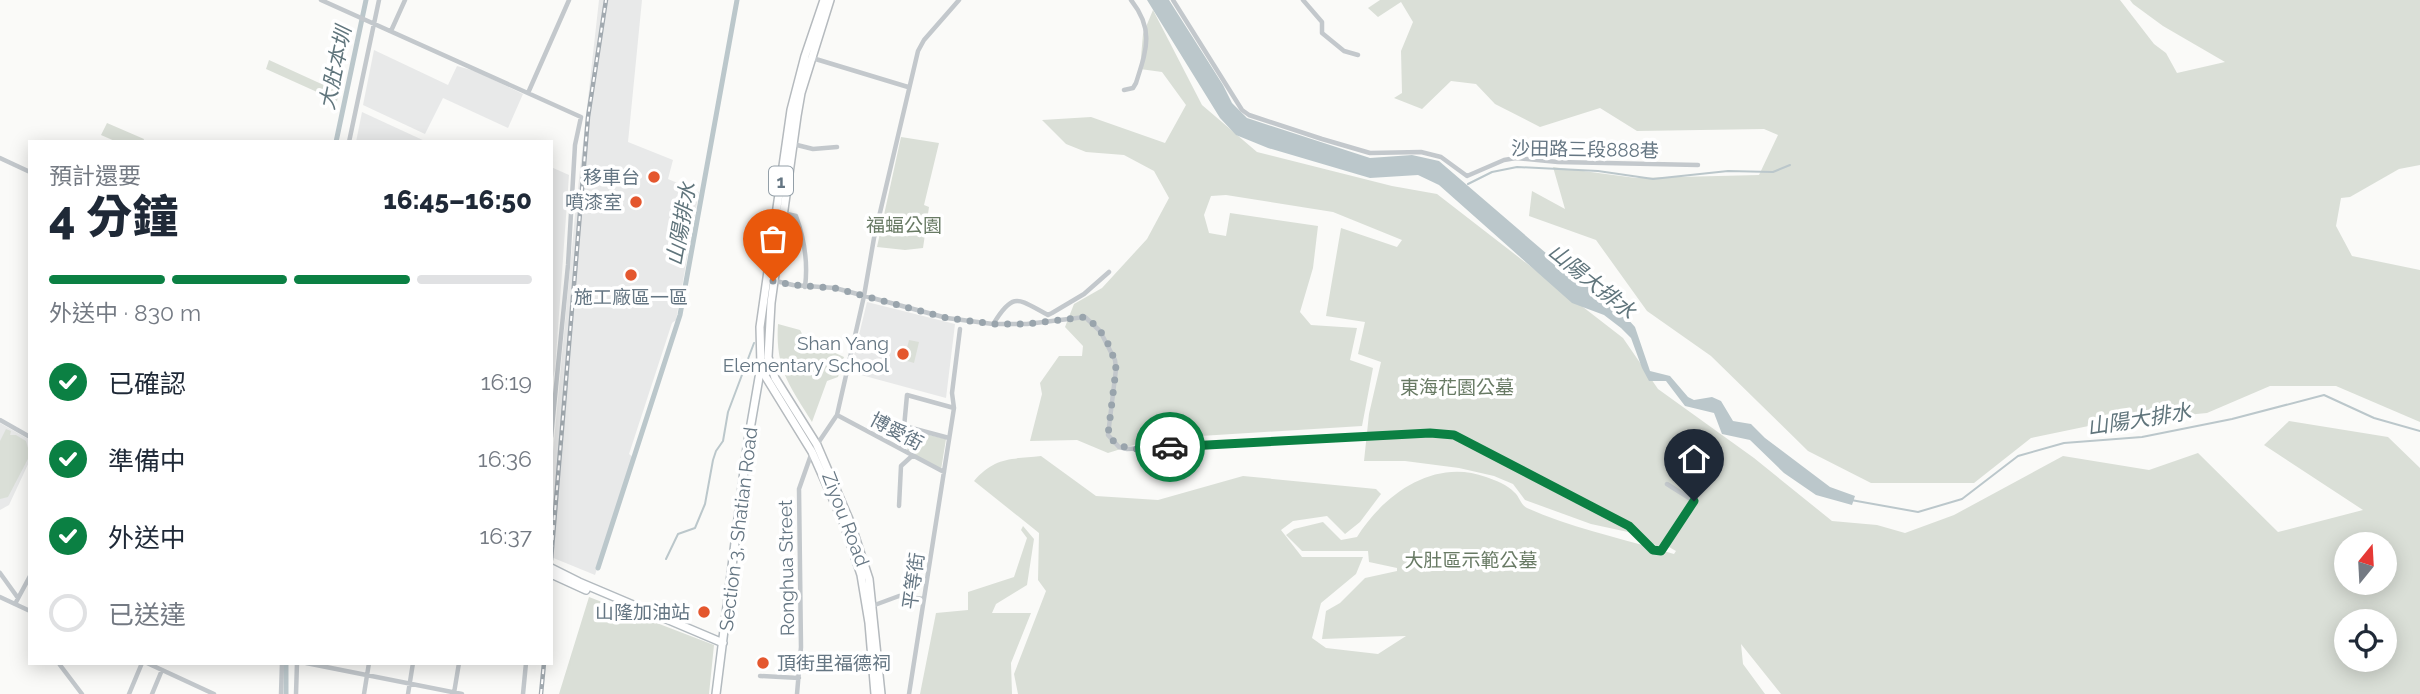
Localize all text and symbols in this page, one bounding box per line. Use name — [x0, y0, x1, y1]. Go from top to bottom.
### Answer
water label: 大肚本圳 — [314, 21, 357, 112]
street label: 沙田路三段888巷 — [1511, 137, 1659, 161]
text: 預計還要 — [49, 162, 141, 189]
place label: 移車台 — [583, 166, 640, 188]
road number: 1 — [769, 166, 793, 196]
marker: 移車台 — [646, 169, 662, 185]
water label: 山陽排水 — [661, 179, 701, 268]
text: 16:45–16:50 — [383, 185, 532, 215]
text: 4 分鐘 — [49, 190, 178, 244]
place label: 噴漆室 — [565, 191, 622, 213]
marker: 噴漆室 — [628, 194, 644, 210]
pin — [743, 209, 803, 281]
park label: 福蝠公園 — [866, 214, 942, 236]
icon: bag — [754, 220, 792, 258]
water label: 山陽大排水 — [1543, 238, 1641, 324]
marker: 施工廠區一區 — [623, 267, 639, 283]
place label: 施工廠區一區 — [574, 286, 688, 308]
text: 外送中 · 830 m — [49, 299, 201, 326]
place label: Shan Yang Elementary School — [723, 332, 890, 376]
marker: Shan Yang Elementary School — [895, 346, 911, 362]
icon: check — [49, 363, 87, 401]
text: 16:19 — [481, 368, 532, 395]
text: 已確認 — [108, 369, 186, 399]
park label: 東海花園公墓 — [1400, 376, 1514, 398]
water label: 山陽大排水 — [2085, 398, 2194, 440]
street label: 博愛街 — [867, 408, 927, 454]
courier — [1135, 412, 1205, 482]
street label: Section 3, Shatian Road — [715, 426, 761, 632]
icon: car — [1151, 428, 1189, 466]
pin — [1664, 429, 1724, 501]
icon: check — [49, 440, 87, 478]
icon: home — [1675, 440, 1713, 478]
text: 16:36 — [478, 445, 532, 472]
text: 準備中 — [108, 446, 186, 476]
street label: Ziyou Road — [818, 469, 874, 569]
street label: Ronghua Street — [774, 499, 798, 636]
icon: check — [49, 517, 87, 555]
text: 16:37 — [479, 522, 532, 549]
text: 外送中 — [108, 523, 186, 553]
north arrow — [2334, 532, 2398, 595]
map controls — [2334, 532, 2397, 672]
park label: 大肚區示範公墓 — [1404, 549, 1538, 571]
street label: 平等街 — [898, 551, 928, 611]
text: 已送達 — [108, 600, 186, 630]
place label: 山隆加油站 — [595, 601, 690, 623]
marker: 山隆加油站 — [696, 604, 712, 620]
button: locate — [2334, 609, 2397, 672]
place label: 頂街里福德祠 — [777, 652, 891, 674]
marker: 頂街里福德祠 — [755, 655, 771, 671]

